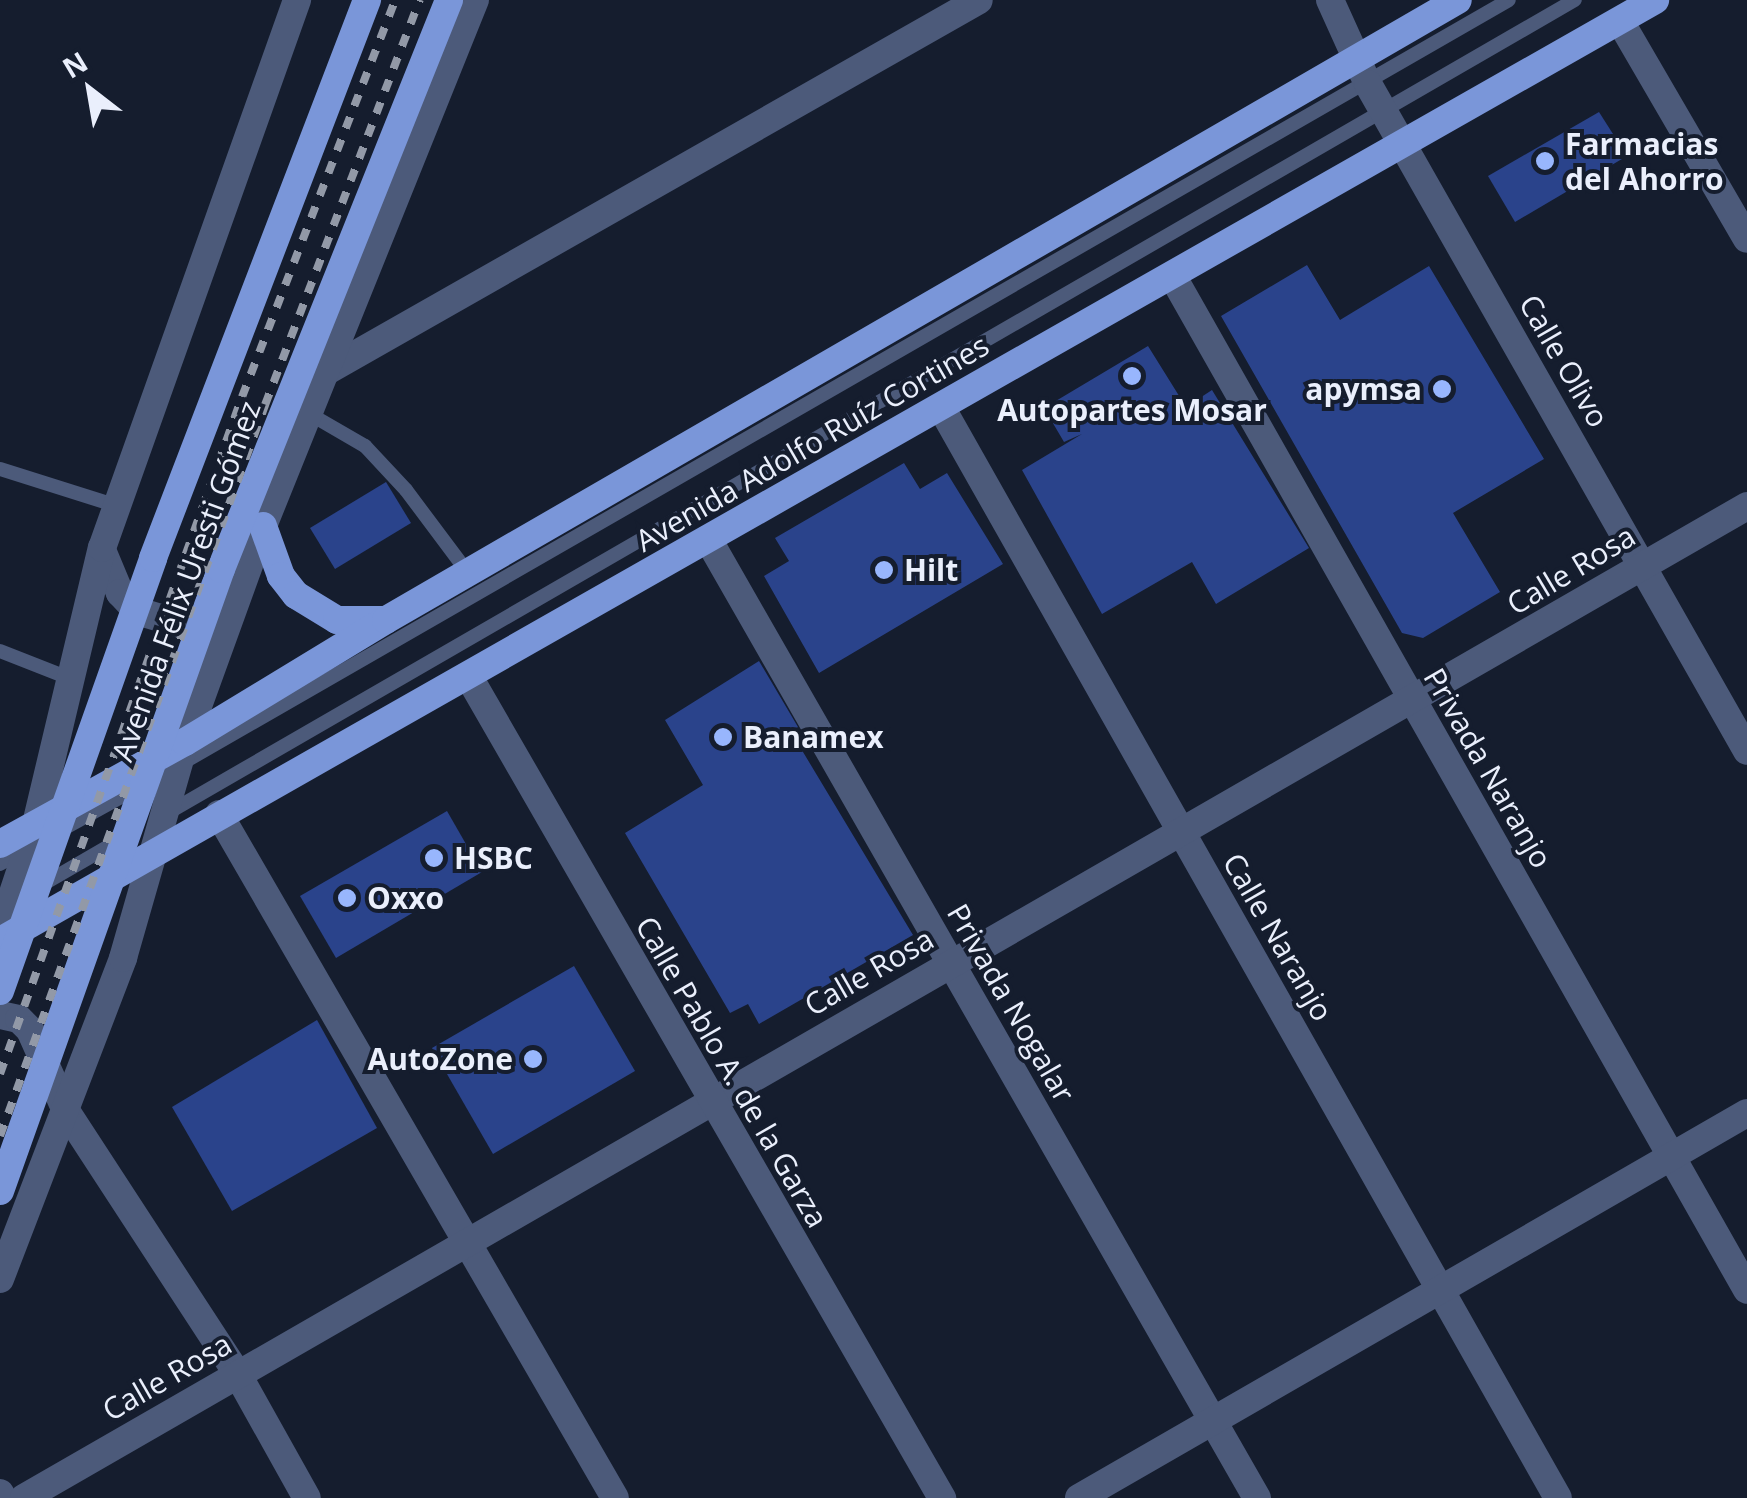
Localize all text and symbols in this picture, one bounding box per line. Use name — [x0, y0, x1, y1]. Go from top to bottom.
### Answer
north arrow — [40, 40, 140, 140]
text: N — [55, 42, 94, 86]
place label: Farmacias del Ahorro — [1565, 126, 1723, 196]
marker: Farmacias del Ahorro — [1534, 150, 1556, 172]
street label: Calle Olivo — [1512, 288, 1616, 434]
street label: Avenida Adolfo Ruíz Cortines — [629, 327, 995, 559]
marker: Autopartes Mosar — [1121, 365, 1143, 387]
place label: apymsa — [1305, 371, 1422, 407]
marker: apymsa — [1431, 378, 1453, 400]
place label: Autopartes Mosar — [997, 392, 1267, 428]
street label: Avenida Félix Uresti Gómez — [104, 396, 268, 766]
street label: Calle Rosa — [1500, 518, 1642, 622]
place label: Hilt — [904, 552, 958, 588]
marker: Hilt — [873, 559, 895, 581]
street label: Privada Naranjo — [1416, 662, 1560, 874]
place label: Banamex — [743, 719, 884, 755]
marker: Banamex — [712, 726, 734, 748]
place label: HSBC — [454, 840, 533, 876]
marker: HSBC — [423, 847, 445, 869]
street label: Calle Naranjo — [1216, 847, 1340, 1027]
place label: Oxxo — [367, 880, 444, 916]
marker: Oxxo — [336, 887, 358, 909]
street label: Privada Nogalar — [940, 898, 1082, 1108]
street label: Calle Pablo A. de la Garza — [628, 910, 836, 1234]
street label: Calle Rosa — [798, 921, 940, 1023]
place label: AutoZone — [368, 1041, 513, 1077]
marker: AutoZone — [522, 1048, 544, 1070]
street label: Calle Rosa — [96, 1326, 238, 1428]

